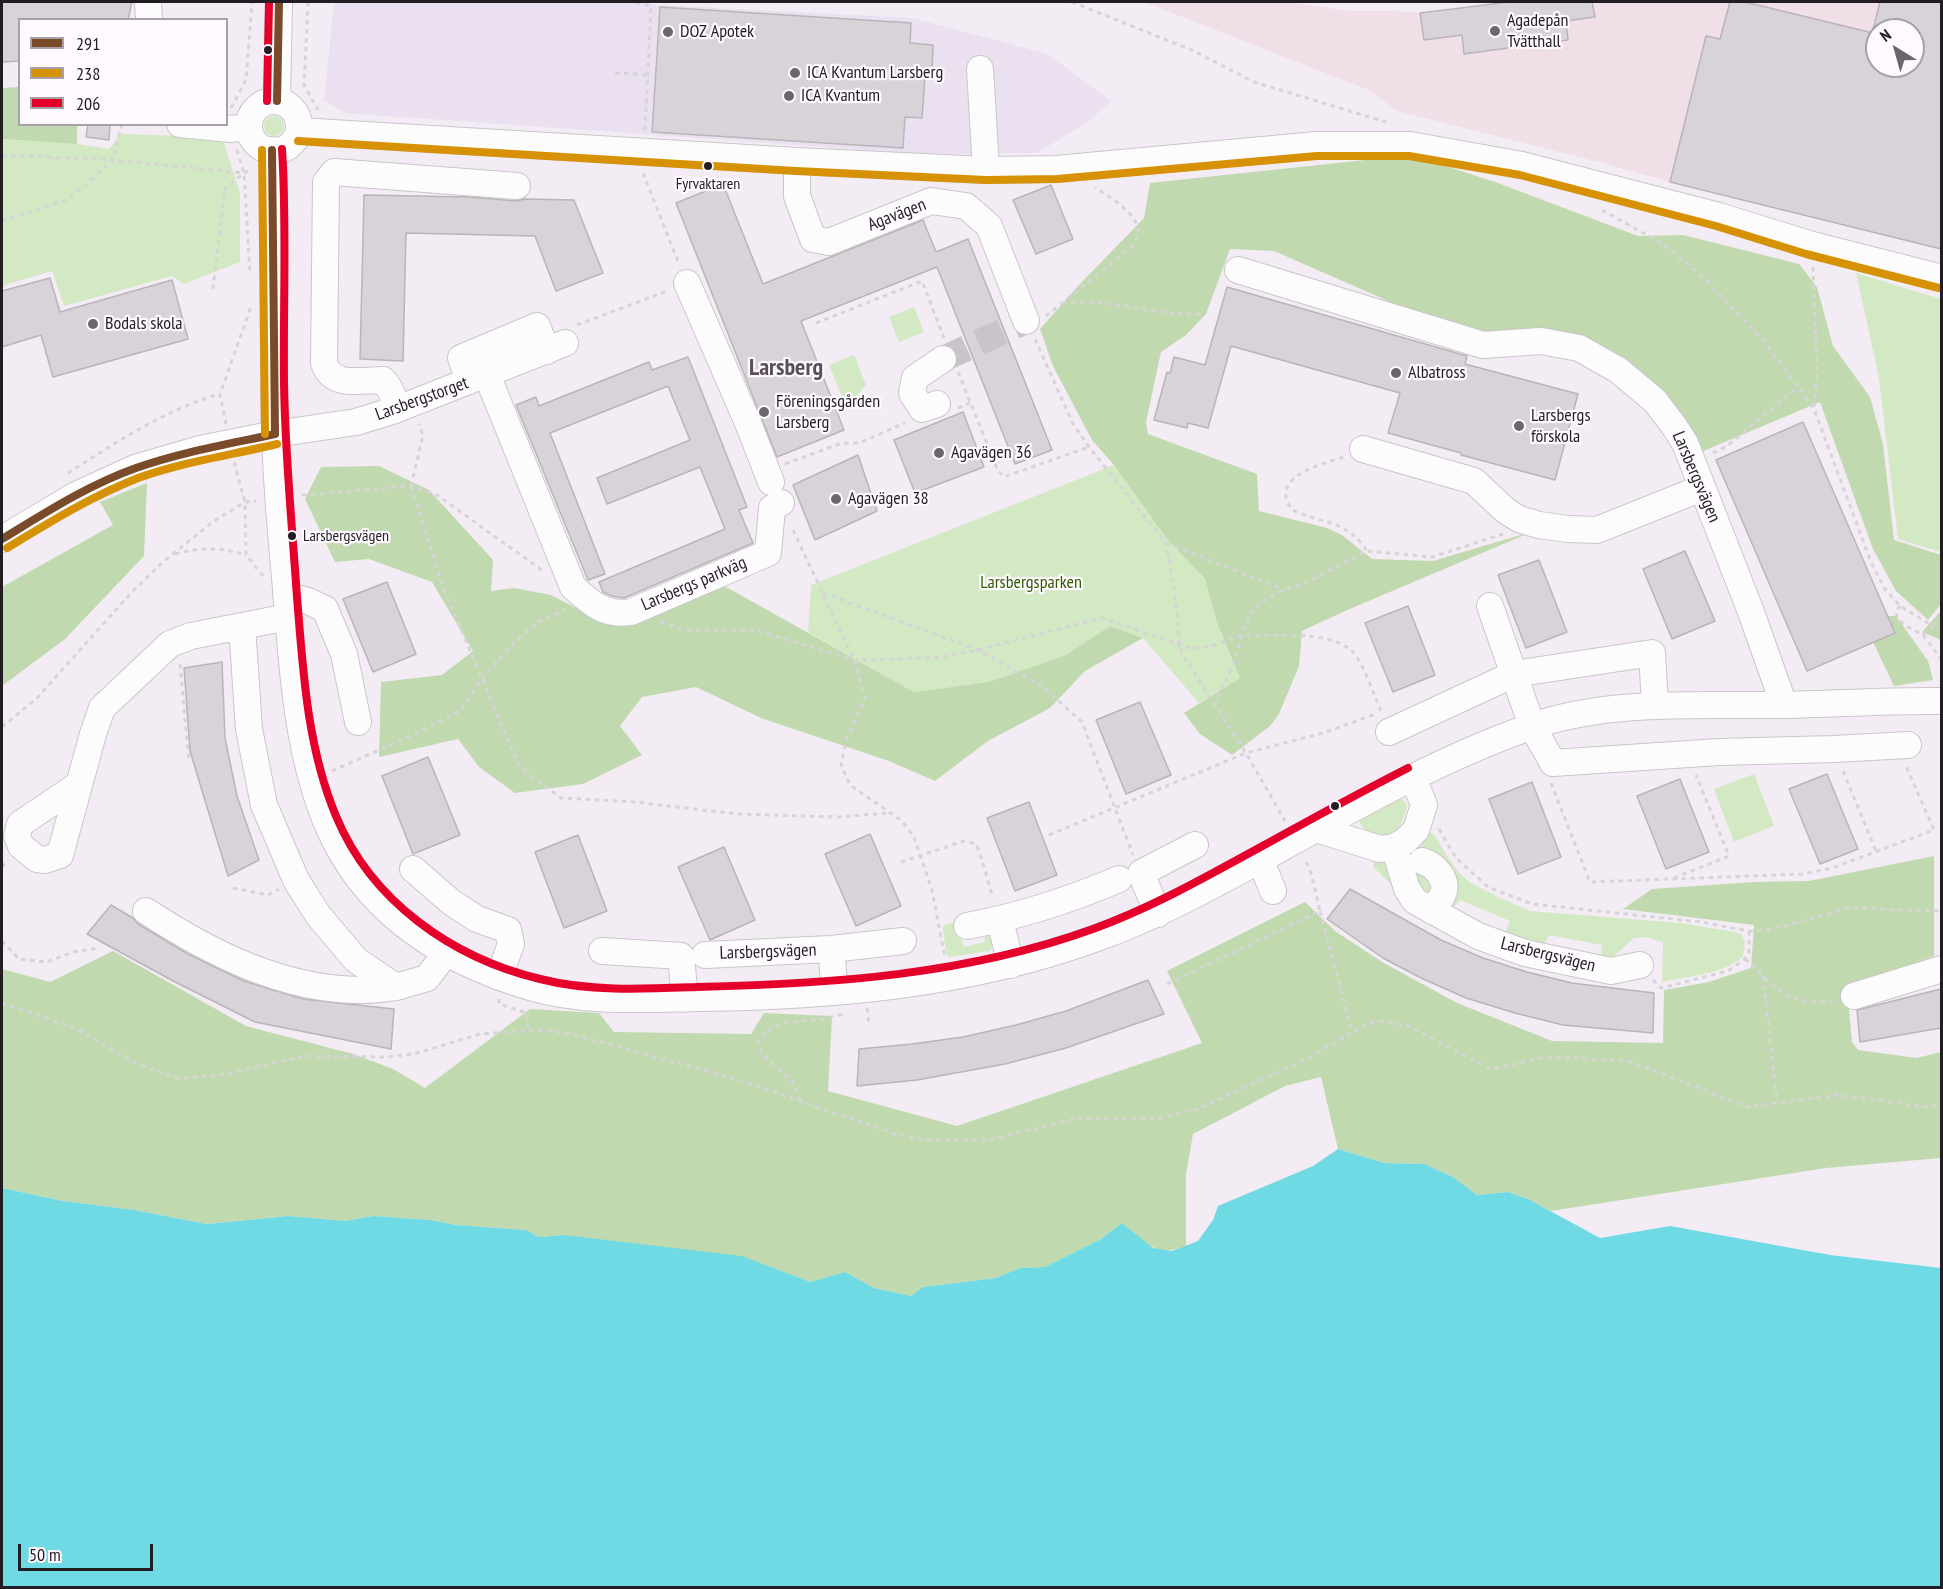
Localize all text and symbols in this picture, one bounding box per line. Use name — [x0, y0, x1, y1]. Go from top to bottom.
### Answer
place label: Agadepån Tvätthall — [1507, 10, 1568, 52]
legend — [18, 18, 228, 126]
north arrow — [1865, 18, 1925, 78]
place label: DOZ Apotek — [680, 21, 754, 43]
marker: Agadepån Tvätthall — [1488, 24, 1502, 38]
marker: DOZ Apotek — [661, 25, 675, 39]
text: N — [1876, 25, 1895, 46]
text: 291 — [76, 32, 100, 55]
unlabelled marker — [262, 44, 274, 56]
text: 238 — [76, 62, 100, 85]
place label: ICA Kvantum Larsberg — [807, 62, 943, 84]
marker: ICA Kvantum Larsberg — [788, 66, 802, 80]
place label: ICA Kvantum — [801, 85, 880, 107]
marker: ICA Kvantum — [782, 89, 796, 103]
text: 206 — [76, 92, 100, 115]
marker: Fyrvaktaren — [702, 160, 714, 172]
place label: Fyrvaktaren — [676, 174, 740, 194]
street label: Agavägen — [865, 194, 929, 236]
place label: Bodals skola — [105, 313, 182, 335]
marker: Bodals skola — [86, 317, 100, 331]
district label: Larsberg — [749, 354, 823, 382]
place label: Albatross — [1408, 362, 1466, 384]
marker: Albatross — [1389, 366, 1403, 380]
street label: Larsbergstorget — [373, 372, 471, 426]
place label: Föreningsgården Larsberg — [776, 391, 880, 434]
marker: Föreningsgården Larsberg — [757, 405, 771, 419]
place label: Larsbergs förskola — [1531, 405, 1590, 448]
marker: Larsbergs förskola — [1512, 419, 1526, 433]
street label: Larsbergsvägen — [1667, 428, 1725, 526]
place label: Agavägen 36 — [951, 442, 1032, 464]
marker: Agavägen 36 — [932, 446, 946, 460]
place label: Agavägen 38 — [848, 488, 929, 510]
marker: Agavägen 38 — [829, 492, 843, 506]
place label: Larsbergsvägen — [303, 526, 389, 546]
marker: Larsbergsvägen — [286, 530, 298, 542]
street label: Larsbergs parkväg — [638, 552, 750, 616]
park label: Larsbergsparken — [980, 572, 1082, 594]
unlabelled marker — [1329, 800, 1341, 812]
street label: Larsbergsvägen — [1498, 933, 1598, 977]
street label: Larsbergsvägen — [719, 940, 817, 964]
scale bar — [21, 1532, 156, 1570]
text: 50 m — [29, 1543, 61, 1566]

